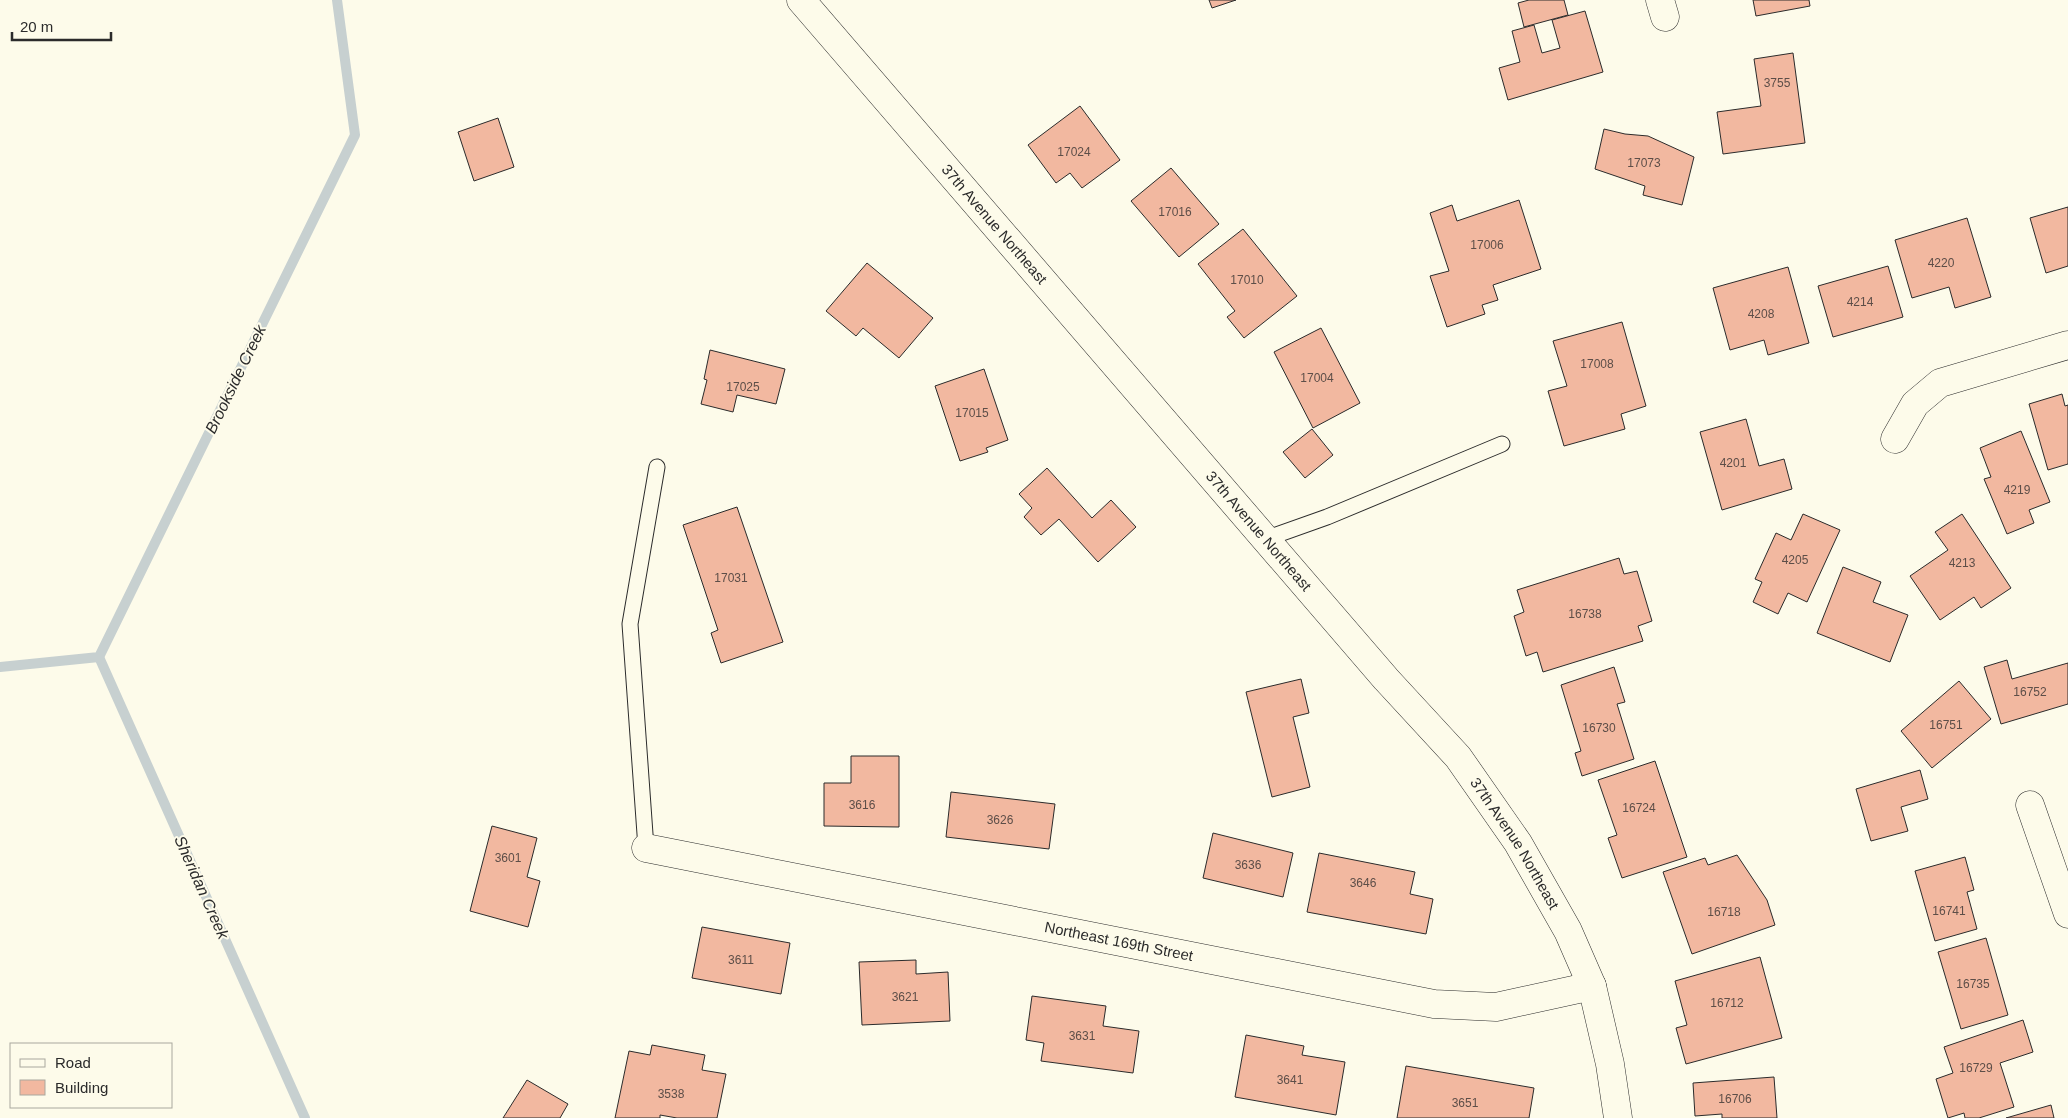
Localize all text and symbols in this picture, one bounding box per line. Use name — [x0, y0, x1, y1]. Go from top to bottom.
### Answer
scale bar — [12, 10, 111, 42]
text: 20 m — [20, 18, 53, 35]
house number: 3755 — [1764, 76, 1791, 90]
house number: 17024 — [1057, 145, 1091, 159]
house number: 17073 — [1627, 156, 1661, 170]
street label: 37th Avenue Northeast — [938, 161, 1051, 288]
house number: 17016 — [1158, 205, 1192, 219]
house number: 17006 — [1470, 238, 1504, 252]
house number: 4220 — [1928, 256, 1955, 270]
house number: 17010 — [1230, 273, 1264, 287]
house number: 4214 — [1847, 295, 1874, 309]
house number: 4208 — [1748, 307, 1775, 321]
water label: Brookside Creek — [202, 321, 269, 436]
house number: 17008 — [1580, 357, 1614, 371]
house number: 17004 — [1300, 371, 1334, 385]
house number: 17025 — [726, 380, 760, 394]
house number: 17015 — [955, 406, 989, 420]
house number: 4201 — [1720, 456, 1747, 470]
street label: 37th Avenue Northeast — [1203, 467, 1316, 595]
house number: 4219 — [2004, 483, 2031, 497]
house number: 4205 — [1782, 553, 1809, 567]
house number: 4213 — [1949, 556, 1976, 570]
house number: 17031 — [714, 571, 748, 585]
house number: 16738 — [1568, 607, 1602, 621]
house number: 16752 — [2013, 685, 2047, 699]
house number: 16751 — [1929, 718, 1963, 732]
house number: 16730 — [1582, 721, 1616, 735]
street label: 37th Avenue Northeast — [1467, 774, 1563, 913]
house number: 3616 — [849, 798, 876, 812]
house number: 16724 — [1622, 801, 1656, 815]
house number: 3626 — [987, 813, 1014, 827]
water label: Sheridan Creek — [171, 833, 232, 942]
house number: 3601 — [495, 851, 522, 865]
house number: 3636 — [1235, 858, 1262, 872]
house number: 3646 — [1350, 876, 1377, 890]
house number: 16741 — [1932, 904, 1966, 918]
house number: 16718 — [1707, 905, 1741, 919]
street label: Northeast 169th Street — [1043, 918, 1195, 964]
house number: 3611 — [728, 953, 754, 967]
house number: 16735 — [1956, 977, 1990, 991]
house number: 3621 — [892, 990, 919, 1004]
house number: 16712 — [1710, 996, 1744, 1010]
house number: 3631 — [1069, 1029, 1096, 1043]
legend — [10, 1043, 172, 1108]
text: Road — [55, 1054, 91, 1071]
house number: 16729 — [1959, 1061, 1993, 1075]
house number: 3641 — [1277, 1073, 1304, 1087]
text: Building — [55, 1079, 108, 1096]
house number: 3538 — [658, 1087, 685, 1101]
house number: 16706 — [1718, 1092, 1752, 1106]
house number: 3651 — [1452, 1096, 1479, 1110]

